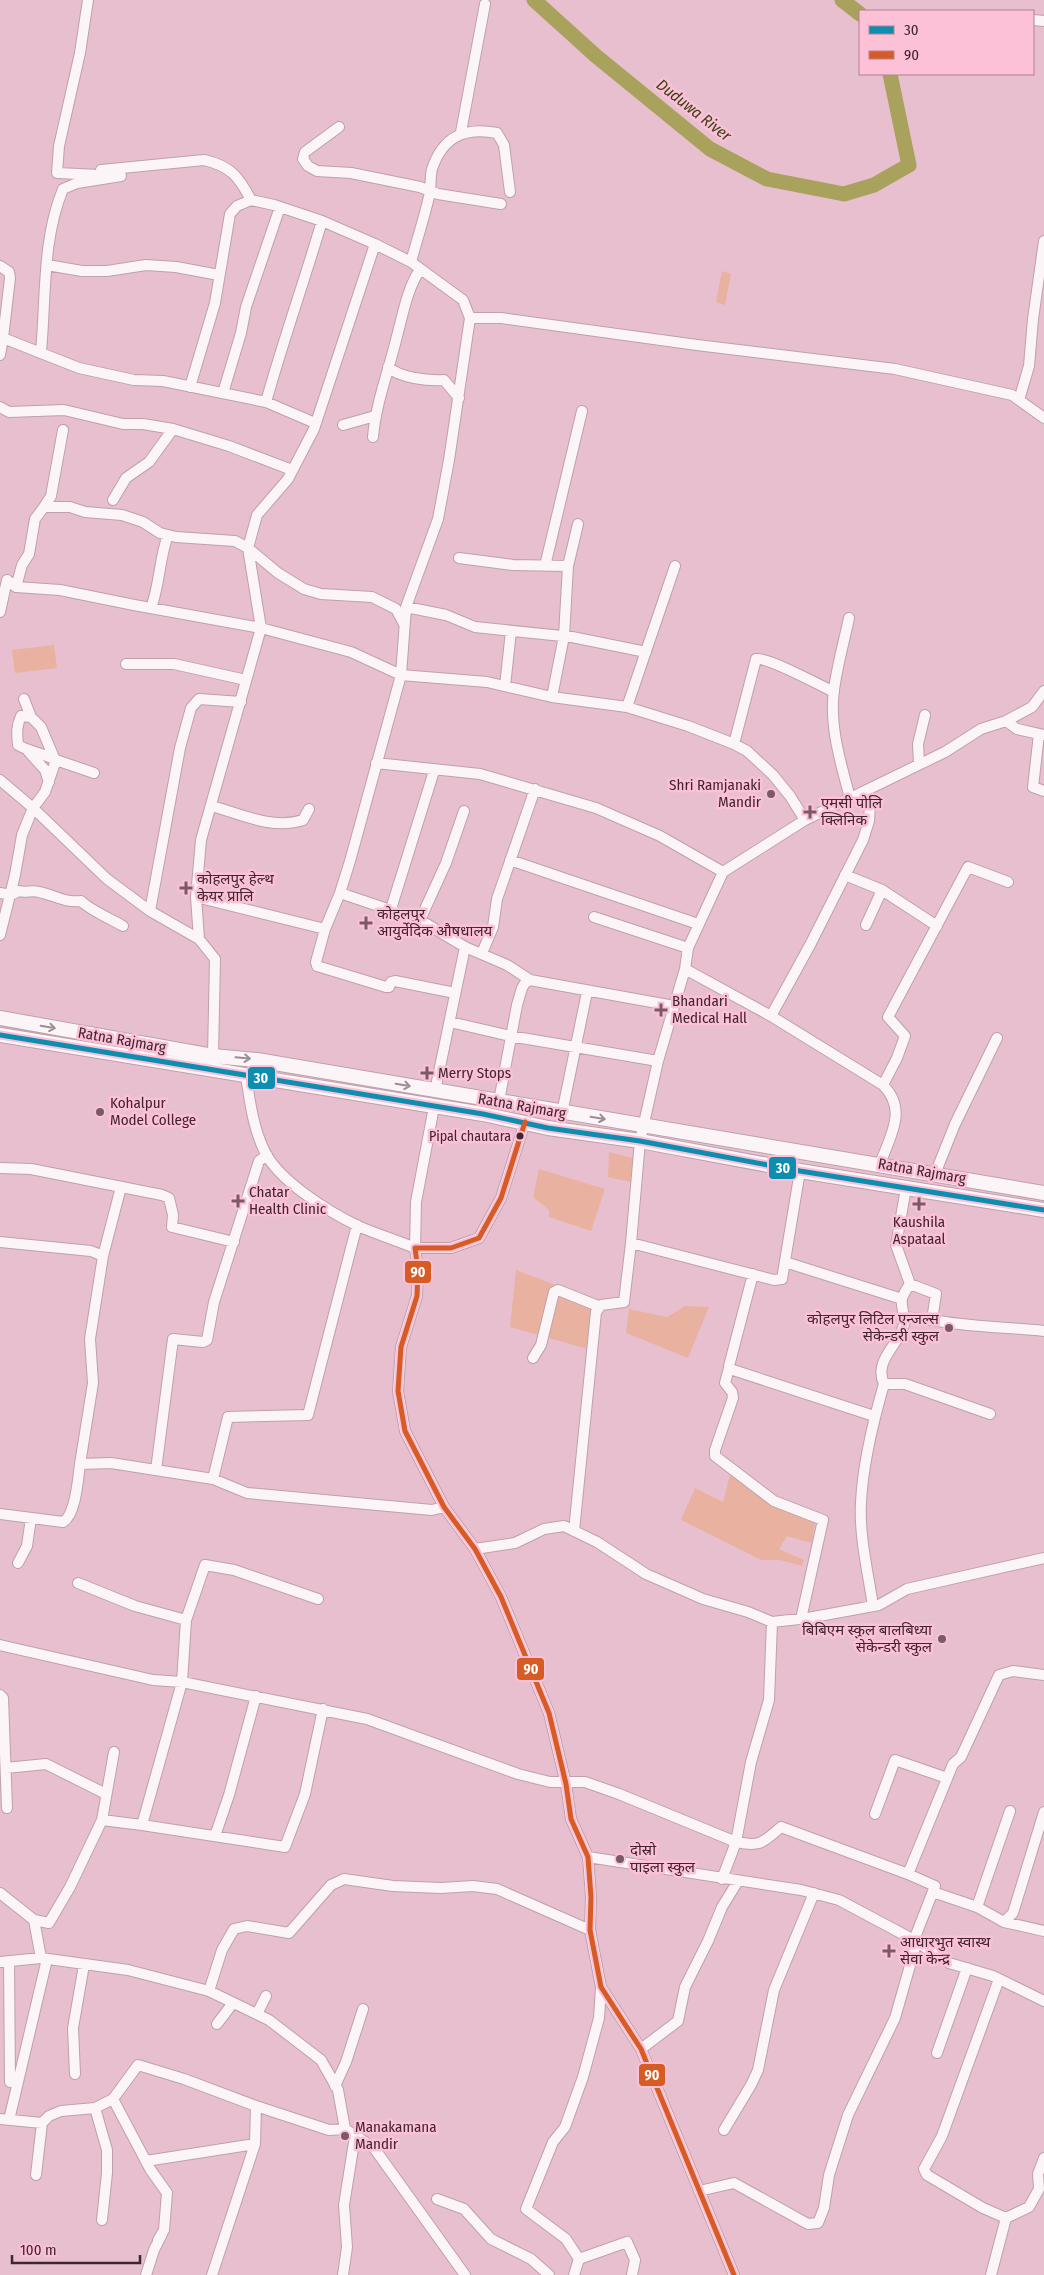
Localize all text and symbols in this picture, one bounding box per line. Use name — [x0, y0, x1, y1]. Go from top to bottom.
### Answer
legend — [859, 10, 1034, 75]
text: 30 — [904, 21, 919, 39]
text: 90 — [904, 46, 919, 64]
water label: Duduwa River — [653, 75, 736, 145]
place label: Shri Ramjanaki Mandir — [669, 776, 762, 811]
marker: Shri Ramjanaki Mandir — [765, 788, 777, 800]
place label: एमसी पोलि क्लिनिक — [821, 794, 883, 829]
marker: एमसी पोलि क्लिनिक — [803, 805, 817, 819]
place label: कोहलपुर हेल्थ केयर प्रालि — [197, 870, 274, 905]
marker: कोहलपुर हेल्थ केयर प्रालि — [179, 881, 193, 895]
place label: कोहलपुर आयुर्वेदिक औषधालय — [377, 905, 493, 941]
marker: कोहलपुर आयुर्वेदिक औषधालय — [359, 916, 373, 930]
place label: Bhandari Medical Hall — [672, 992, 747, 1027]
marker: Bhandari Medical Hall — [654, 1003, 668, 1017]
one-way arrow — [40, 1022, 56, 1032]
street label: Ratna Rajmarg — [77, 1023, 167, 1057]
one-way arrow — [235, 1054, 251, 1063]
place label: Merry Stops — [438, 1064, 511, 1082]
line badge: 30 — [247, 1066, 276, 1090]
marker: Merry Stops — [420, 1066, 434, 1080]
text: 30 — [253, 1070, 268, 1087]
one-way arrow — [395, 1081, 411, 1091]
street label: Ratna Rajmarg — [477, 1089, 567, 1123]
place label: Kohalpur Model College — [110, 1094, 196, 1129]
marker: Kohalpur Model College — [94, 1106, 106, 1118]
one-way arrow — [589, 1113, 605, 1123]
place label: Pipal chautara — [429, 1128, 511, 1145]
marker: Pipal chautara — [515, 1131, 525, 1141]
street label: Ratna Rajmarg — [877, 1154, 967, 1188]
line badge: 30 — [768, 1156, 797, 1180]
text: 30 — [775, 1160, 790, 1177]
place label: Chatar Health Clinic — [249, 1183, 327, 1218]
marker: Chatar Health Clinic — [231, 1194, 245, 1208]
marker: Kaushila Aspataal — [912, 1197, 926, 1211]
place label: Kaushila Aspataal — [893, 1213, 945, 1248]
line badge: 90 — [404, 1260, 432, 1284]
text: 90 — [411, 1264, 426, 1281]
place label: कोहलपुर लिटिल एन्जल्स सेकेन्डरी स्कुल — [807, 1310, 940, 1346]
marker: कोहलपुर लिटिल एन्जल्स सेकेन्डरी स्कुल — [943, 1322, 955, 1334]
place label: बिबिएम स्कुल बालबिध्या सेकेन्डरी स्कुल — [802, 1621, 933, 1657]
marker: बिबिएम स्कुल बालबिध्या सेकेन्डरी स्कुल — [936, 1633, 948, 1645]
line badge: 90 — [516, 1657, 545, 1681]
text: 90 — [524, 1661, 539, 1678]
place label: दोस्रो पाइला स्कुल — [630, 1841, 696, 1877]
marker: दोस्रो पाइला स्कुल — [614, 1853, 626, 1865]
place label: आधारभुत स्वास्थ सेवा केन्द्र — [900, 1933, 991, 1968]
marker: आधारभुत स्वास्थ सेवा केन्द्र — [882, 1944, 896, 1958]
line badge: 90 — [638, 2063, 666, 2087]
text: 90 — [645, 2067, 660, 2084]
place label: Manakamana Mandir — [355, 2118, 437, 2153]
marker: Manakamana Mandir — [339, 2130, 351, 2142]
scale bar — [12, 2232, 140, 2264]
text: 100 m — [20, 2241, 57, 2259]

